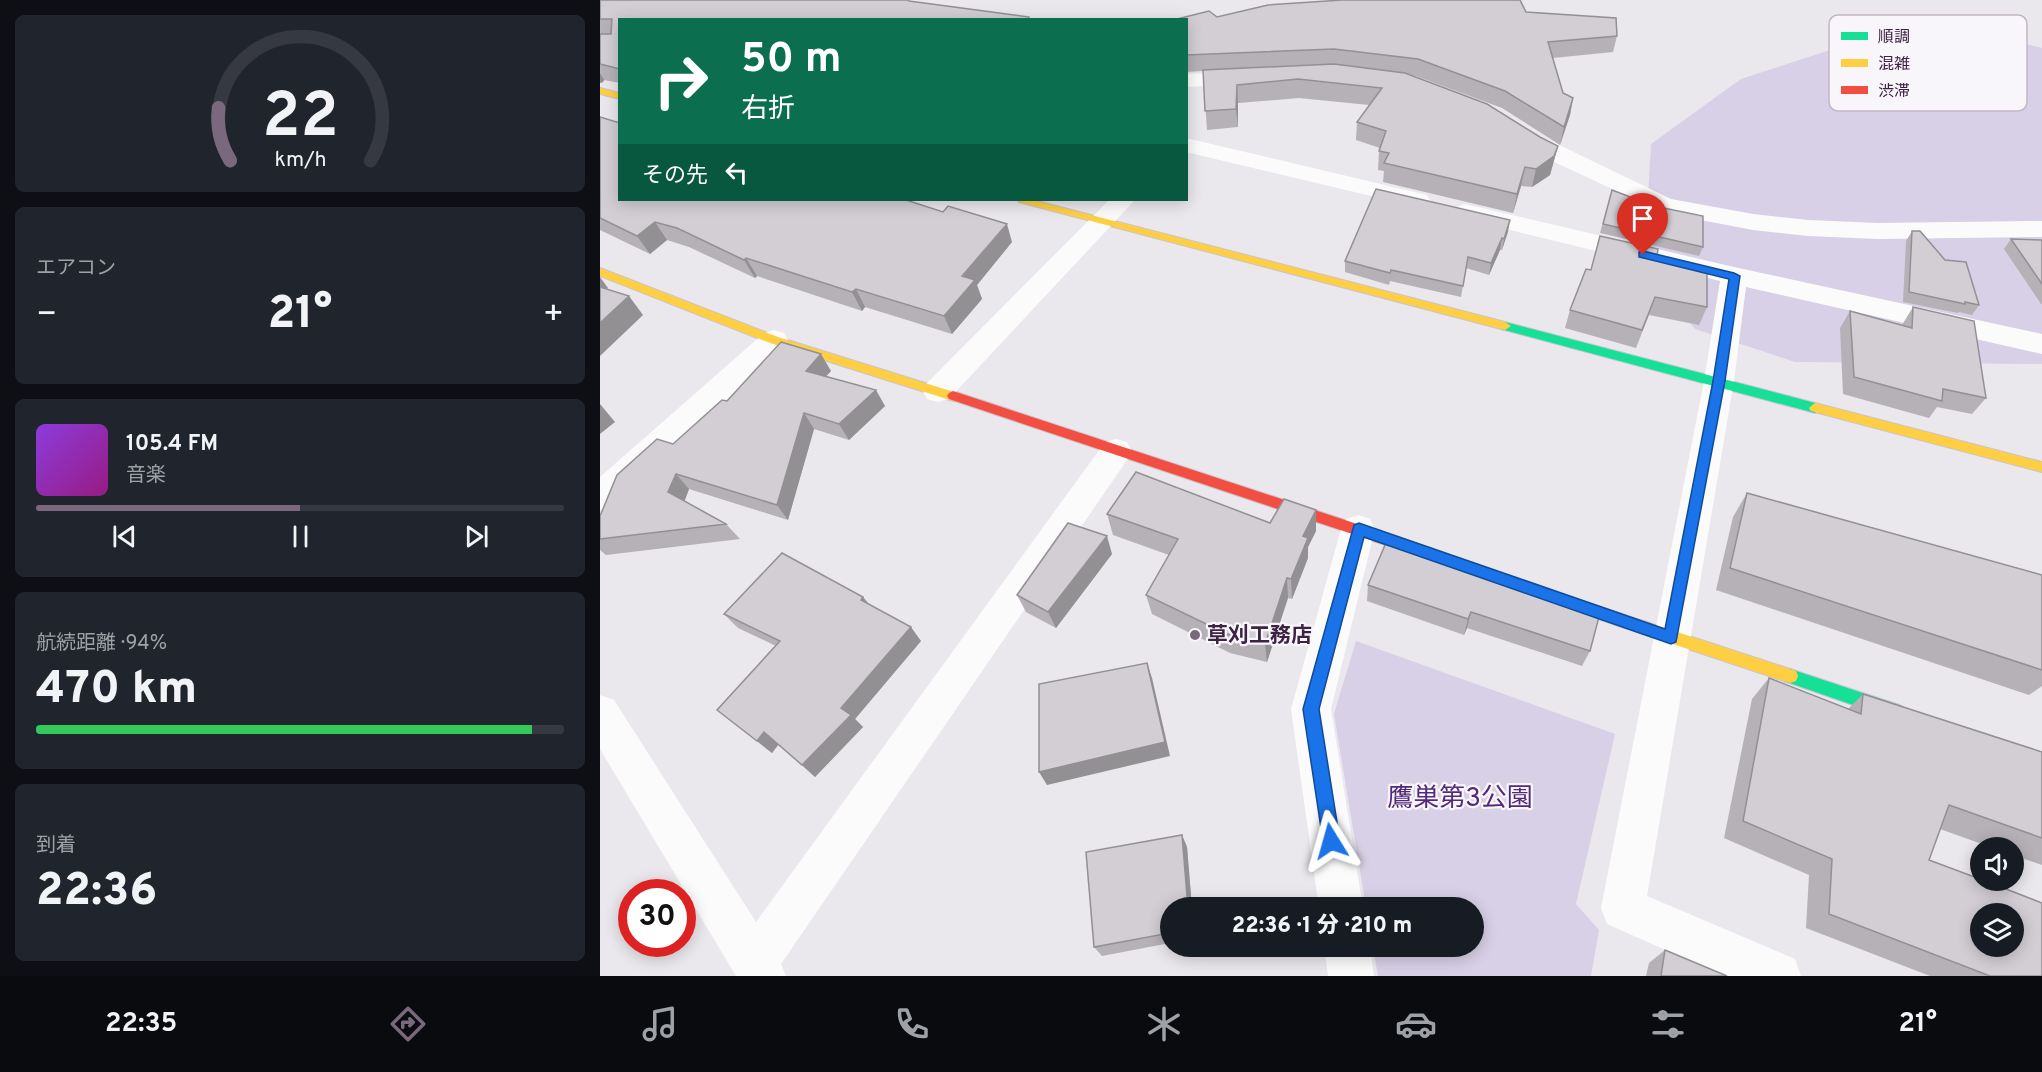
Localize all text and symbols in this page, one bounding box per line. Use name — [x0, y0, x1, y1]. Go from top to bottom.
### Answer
legend — [1829, 15, 2027, 111]
text: 順調 — [1878, 28, 1910, 48]
text: 50 m — [741, 34, 842, 87]
icon: right — [642, 42, 720, 120]
text: 混雑 — [1878, 55, 1910, 75]
text: 22 — [262, 80, 338, 159]
text: 渋滞 — [1878, 82, 1910, 102]
text: 右折 — [741, 93, 795, 127]
text: km/h — [274, 147, 326, 174]
icon: left — [720, 156, 753, 189]
text: その先 — [642, 163, 708, 190]
pin — [1617, 193, 1668, 255]
icon: arrive — [1626, 202, 1659, 235]
text: エアコン — [36, 256, 116, 282]
text: 21° — [268, 287, 332, 344]
text: − — [36, 295, 57, 337]
text: + — [543, 295, 564, 337]
text: 105.4 FM — [126, 431, 218, 458]
text: 音楽 — [126, 463, 166, 489]
icon: previous — [108, 520, 141, 553]
icon: pause — [284, 520, 317, 553]
icon: next — [460, 520, 493, 553]
place label: 草刈工務店 — [1207, 623, 1312, 650]
marker: 草刈工務店 — [1188, 628, 1202, 642]
text: 航続距離 · 94% — [36, 631, 167, 657]
text: 470 km — [36, 662, 197, 719]
park label: 鷹巣第3公園 — [1387, 783, 1533, 816]
position arrow — [1299, 809, 1363, 873]
text: 到着 — [36, 833, 76, 859]
map controls — [1970, 837, 2024, 957]
button: sound — [1970, 837, 2024, 891]
text: 22:36 — [36, 864, 157, 921]
speed limit sign: 30 — [618, 879, 696, 957]
button: layers — [1970, 903, 2024, 957]
text: 22:36 · 1 分 · 210 m — [1232, 913, 1412, 940]
icon: directions — [387, 1003, 429, 1045]
icon: music — [639, 1003, 681, 1045]
icon: phone — [891, 1003, 933, 1045]
icon: climate — [1143, 1003, 1185, 1045]
icon: car — [1395, 1003, 1437, 1045]
icon: filters — [1647, 1003, 1689, 1045]
text: 22:35 — [105, 1007, 177, 1041]
text: 21° — [1898, 1007, 1937, 1041]

